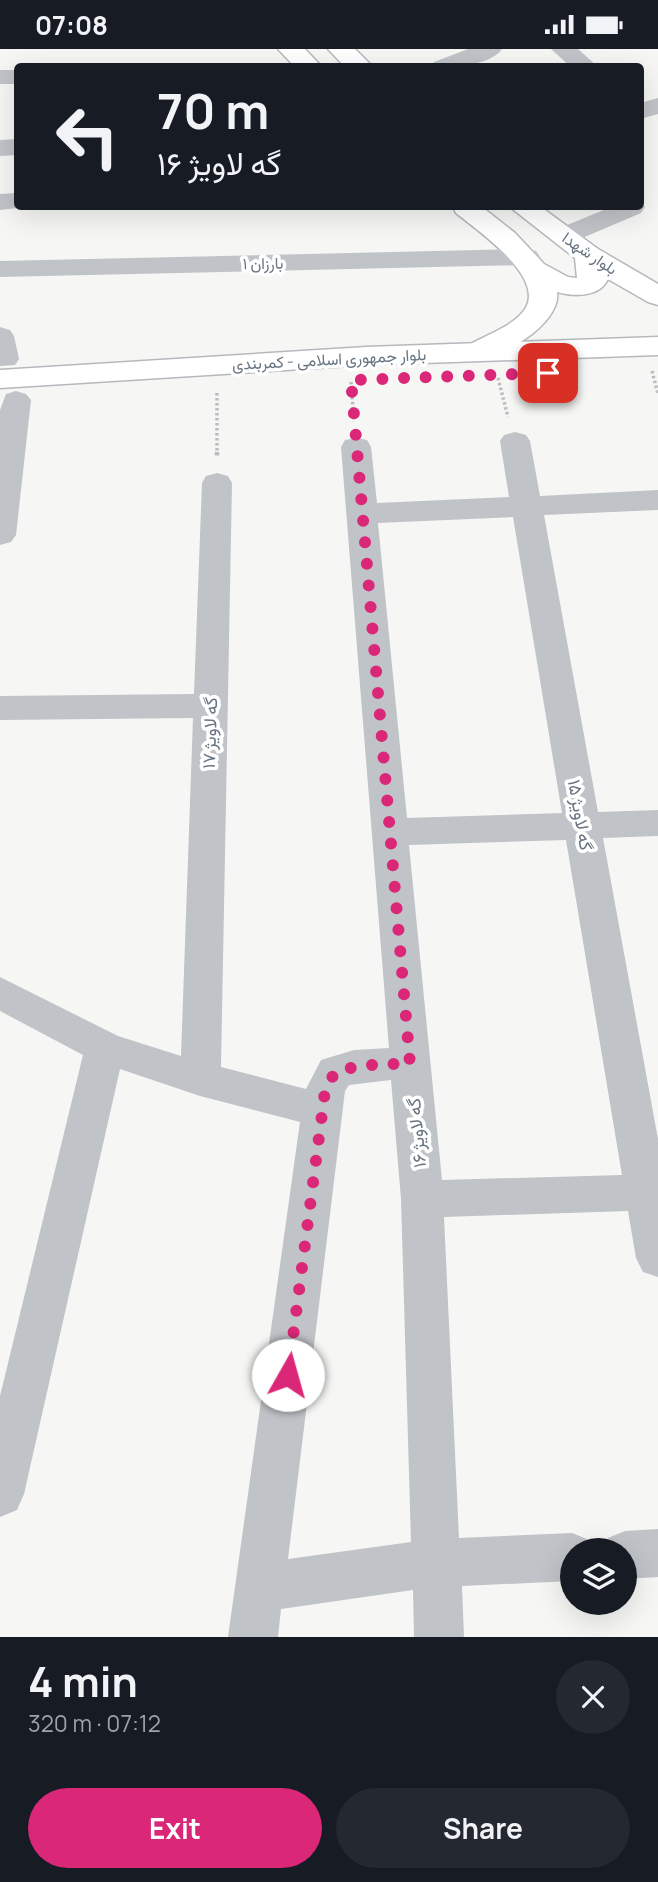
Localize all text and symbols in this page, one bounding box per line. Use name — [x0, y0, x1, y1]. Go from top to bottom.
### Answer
text: 07:08 — [35, 7, 108, 43]
text: 70 m — [157, 77, 269, 144]
icon: left — [42, 91, 133, 182]
text: ۱۶ گه لاویژ — [157, 141, 281, 185]
street label: بلوار شهدا — [558, 227, 622, 279]
street label: بارزان ۱ — [242, 252, 284, 274]
street label: بلوار جمهوری اسلامی - کمربندی — [231, 343, 427, 375]
pin — [518, 343, 578, 403]
icon: arrive — [529, 354, 567, 392]
street label: گه لاویژ ۱۷ — [196, 697, 222, 769]
street label: گه لاویژ ۱۵ — [563, 777, 599, 852]
street label: ۱۶ گه لاویژ — [401, 1097, 431, 1169]
position arrow — [251, 1338, 325, 1412]
map controls — [560, 1538, 637, 1615]
button: layers — [560, 1538, 637, 1615]
text: 4 min — [28, 1652, 138, 1710]
button: close — [556, 1660, 630, 1734]
text: 320 m · 07:12 — [28, 1707, 161, 1739]
button: Exit — [28, 1788, 322, 1868]
button: Share — [336, 1788, 630, 1868]

